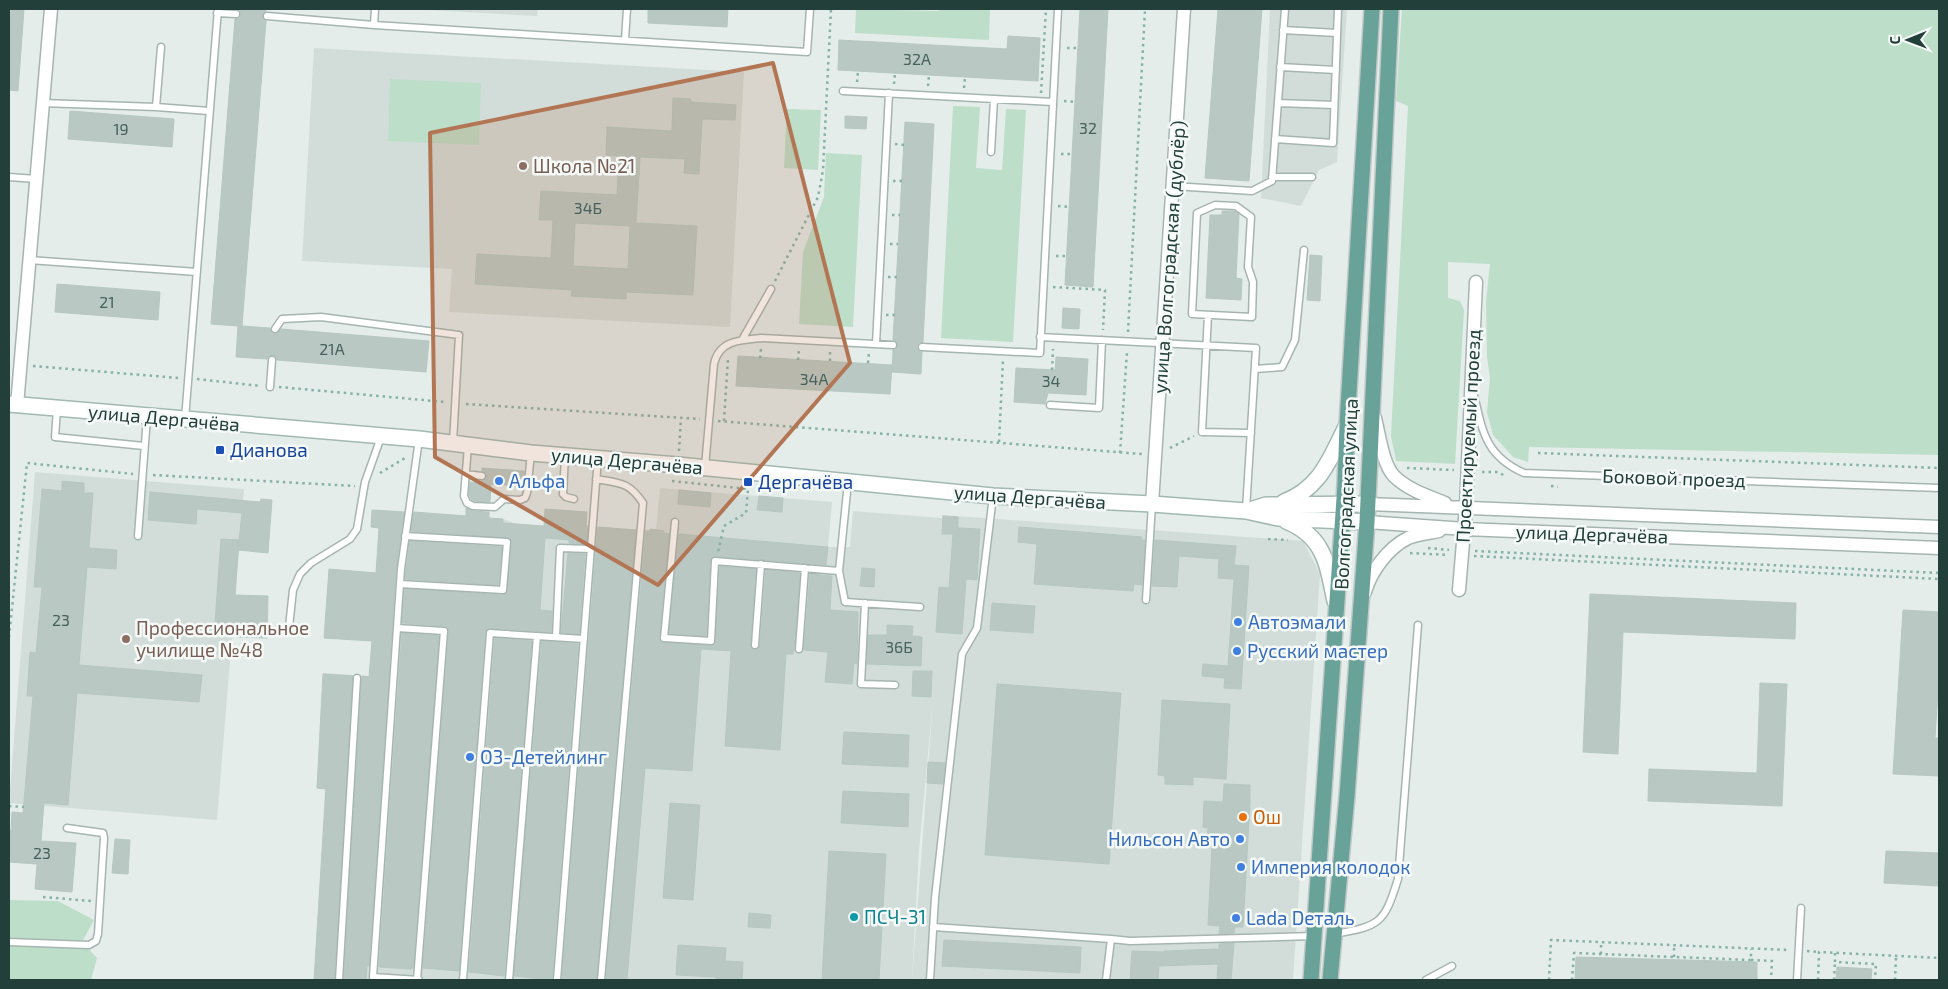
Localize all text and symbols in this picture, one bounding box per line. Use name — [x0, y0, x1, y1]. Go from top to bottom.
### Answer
north arrow — [1883, 15, 1933, 65]
text: С — [1886, 36, 1903, 45]
house number: 32А — [903, 49, 931, 68]
house number: 32 — [1079, 118, 1097, 137]
house number: 19 — [113, 119, 129, 138]
street label: улица Волгоградская (дублёр) — [1147, 120, 1191, 394]
place label: Школа №21 — [533, 154, 635, 177]
marker: Школа №21 — [517, 160, 529, 172]
house number: 34Б — [574, 198, 602, 217]
house number: 21 — [99, 292, 115, 311]
street label: Проектируемый проезд — [1450, 329, 1486, 543]
house number: 21А — [319, 339, 345, 358]
house number: 34А — [800, 369, 828, 388]
house number: 34 — [1042, 371, 1061, 390]
street label: Волгоградская улица — [1329, 398, 1363, 590]
street label: улица Дергачёва — [87, 399, 241, 437]
place label: Дианова — [230, 438, 308, 461]
street label: улица Дергачёва — [550, 442, 704, 480]
marker: Дианова — [214, 444, 226, 456]
street label: Боковой проезд — [1602, 464, 1746, 491]
place label: Альфа — [509, 469, 565, 492]
place label: Дергачёва — [758, 470, 853, 493]
marker: Альфа — [493, 475, 505, 487]
marker: Дергачёва — [742, 476, 754, 488]
street label: улица Дергачёва — [953, 480, 1107, 514]
street label: улица Дергачёва — [1515, 519, 1669, 549]
house number: 23 — [52, 610, 70, 629]
place label: Автоэмали — [1248, 610, 1346, 633]
place label: Профессиональное училище №48 — [136, 616, 309, 662]
marker: Автоэмали — [1232, 616, 1244, 628]
marker: Профессиональное училище №48 — [120, 633, 132, 645]
house number: 36Б — [885, 637, 913, 656]
place label: Русский мастер — [1247, 639, 1388, 663]
marker: Русский мастер — [1231, 645, 1243, 657]
place label: О3-Детейлинг — [480, 745, 607, 768]
marker: О3-Детейлинг — [464, 751, 476, 763]
place label: Ош — [1253, 805, 1281, 828]
marker: Ош — [1237, 811, 1249, 823]
place label: Нильсон Авто — [1108, 827, 1230, 850]
marker: Нильсон Авто — [1234, 833, 1246, 845]
house number: 23 — [33, 843, 51, 862]
place label: Империя колодок — [1251, 855, 1411, 878]
marker: Империя колодок — [1235, 861, 1247, 873]
place label: ПСЧ-31 — [864, 905, 926, 928]
place label: Lada Dеталь — [1246, 906, 1355, 929]
marker: ПСЧ-31 — [848, 911, 860, 923]
marker: Lada Dеталь — [1230, 912, 1242, 924]

